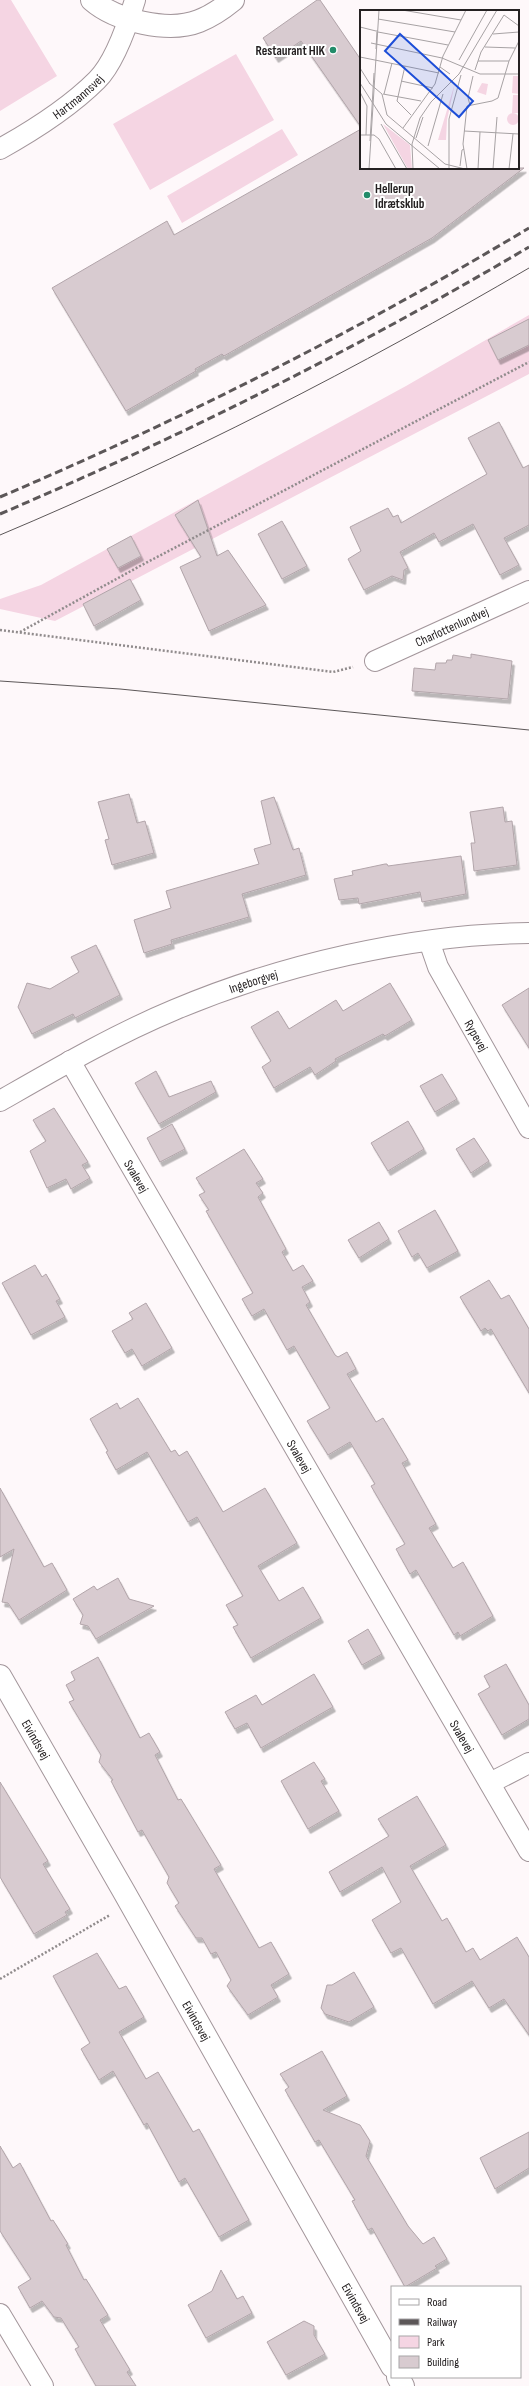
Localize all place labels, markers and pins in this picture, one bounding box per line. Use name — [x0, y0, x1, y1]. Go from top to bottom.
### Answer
place label: Restaurant HIK — [255, 43, 326, 59]
marker: Restaurant HIK — [328, 45, 338, 55]
place label: Hellerup Idrætsklub — [375, 181, 425, 212]
marker: Hellerup Idrætsklub — [362, 190, 372, 200]

